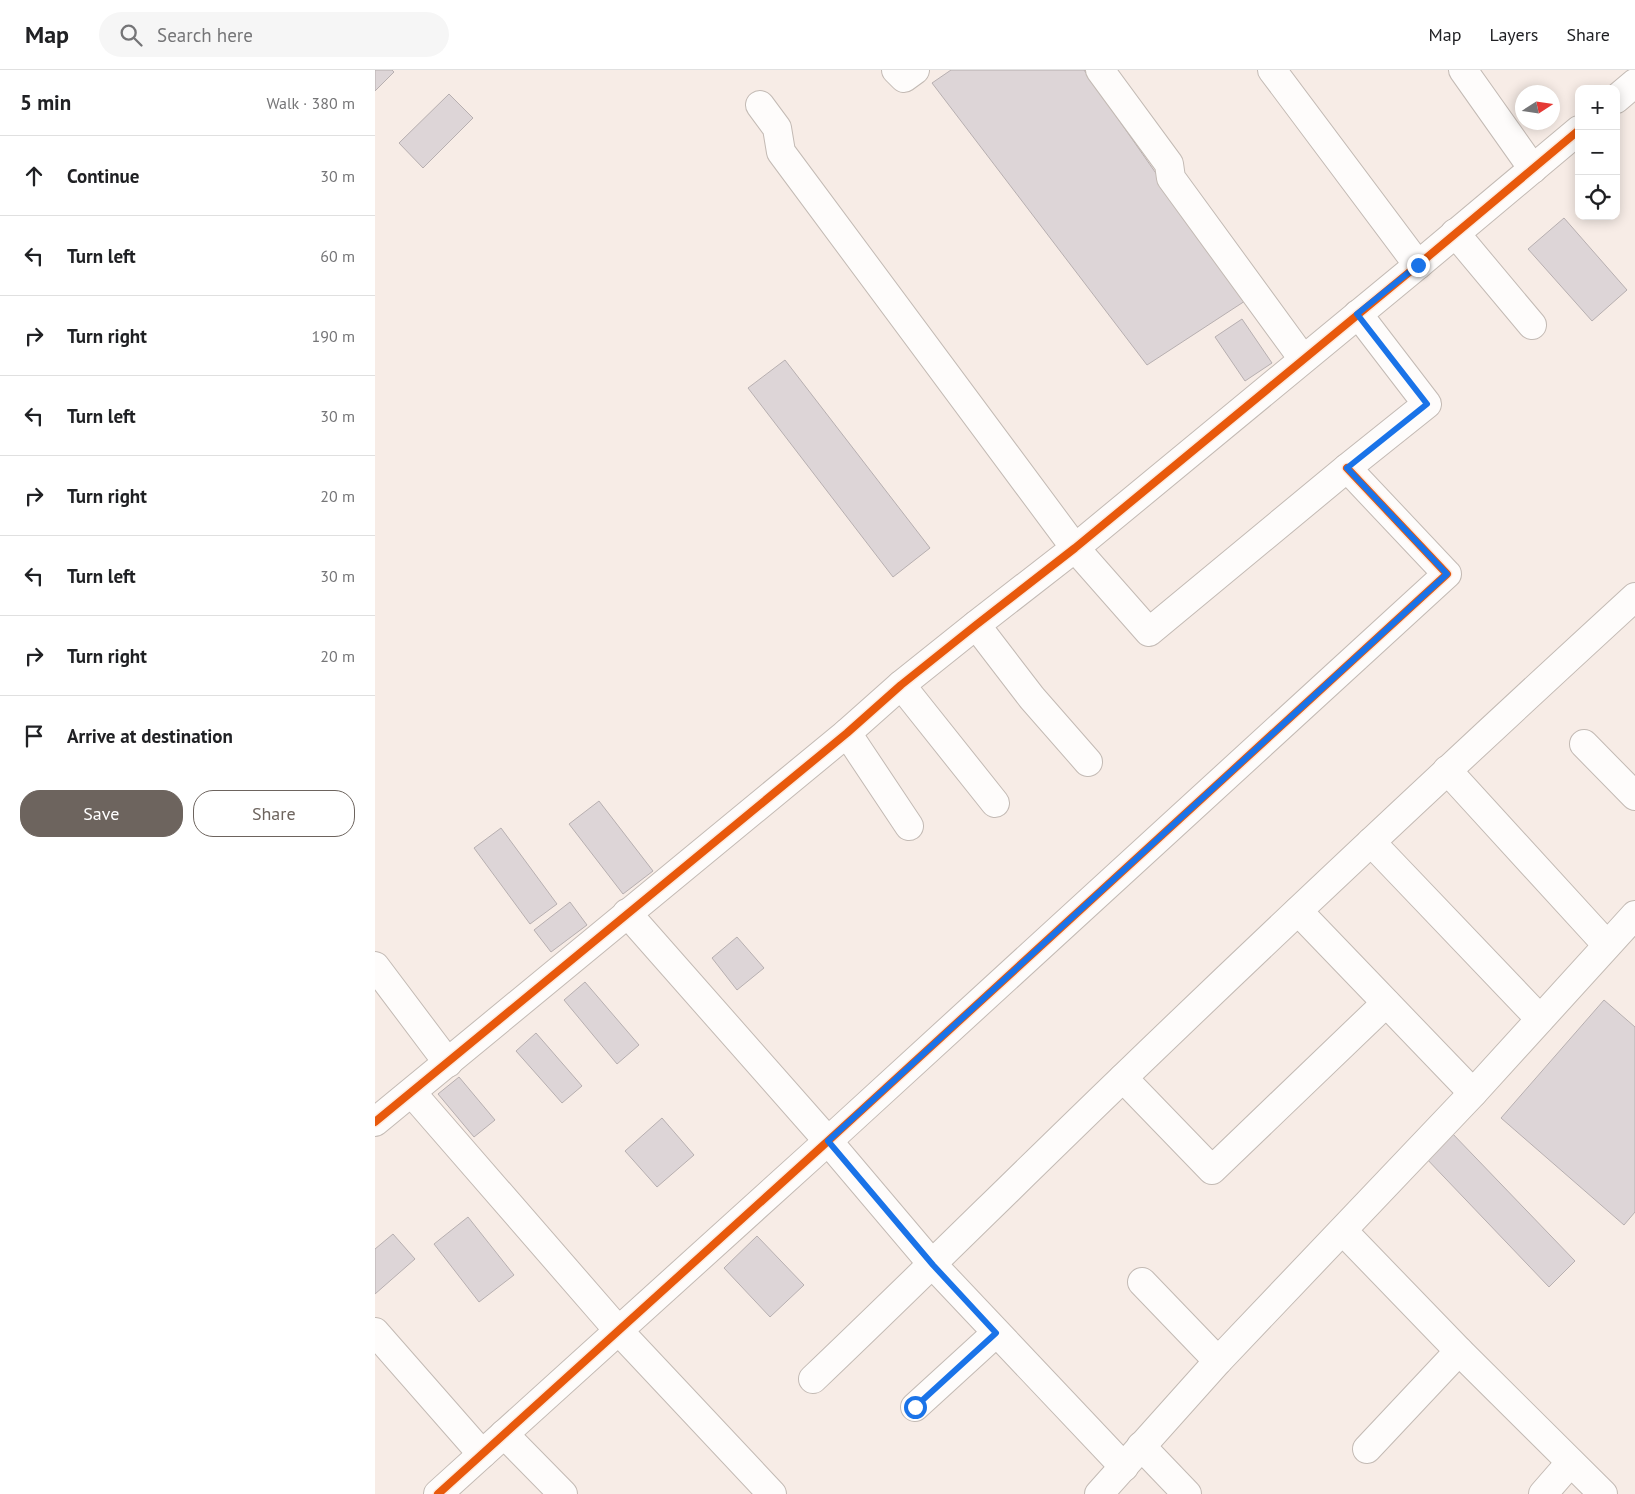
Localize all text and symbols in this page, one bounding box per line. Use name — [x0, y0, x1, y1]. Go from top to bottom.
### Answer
search box — [99, 12, 449, 57]
text: Map — [25, 19, 69, 50]
icon: search — [117, 21, 145, 49]
text: Search here — [157, 23, 253, 47]
text: Map — [1429, 23, 1461, 46]
text: Layers — [1489, 23, 1538, 46]
text: Share — [1566, 23, 1610, 46]
north arrow — [1515, 85, 1560, 130]
map controls — [1575, 85, 1620, 220]
button: + — [1575, 85, 1620, 130]
text: 5 min — [20, 89, 71, 116]
text: Walk · 380 m — [266, 93, 355, 113]
button: − — [1575, 130, 1620, 175]
icon: ahead — [20, 162, 48, 190]
text: Continue — [67, 164, 139, 188]
text: 30 m — [320, 166, 355, 186]
button: locate — [1575, 175, 1620, 220]
icon: left — [20, 242, 48, 270]
text: Turn left — [67, 244, 136, 268]
text: 60 m — [320, 246, 355, 266]
route end — [1407, 254, 1430, 277]
icon: right — [20, 322, 48, 350]
text: Turn right — [67, 324, 147, 348]
text: 190 m — [312, 326, 355, 346]
icon: left — [20, 402, 48, 430]
text: Turn left — [67, 404, 136, 428]
text: 30 m — [320, 406, 355, 426]
icon: right — [20, 482, 48, 510]
text: Turn right — [67, 484, 147, 508]
text: 20 m — [320, 486, 355, 506]
icon: left — [20, 562, 48, 590]
text: Turn left — [67, 564, 136, 588]
text: 30 m — [320, 566, 355, 586]
icon: right — [20, 642, 48, 670]
text: Turn right — [67, 644, 147, 668]
text: 20 m — [320, 646, 355, 666]
icon: arrive — [20, 722, 48, 750]
text: Arrive at destination — [67, 724, 233, 748]
button: Save — [20, 790, 183, 837]
button: Share — [193, 790, 355, 837]
route start — [904, 1396, 927, 1419]

